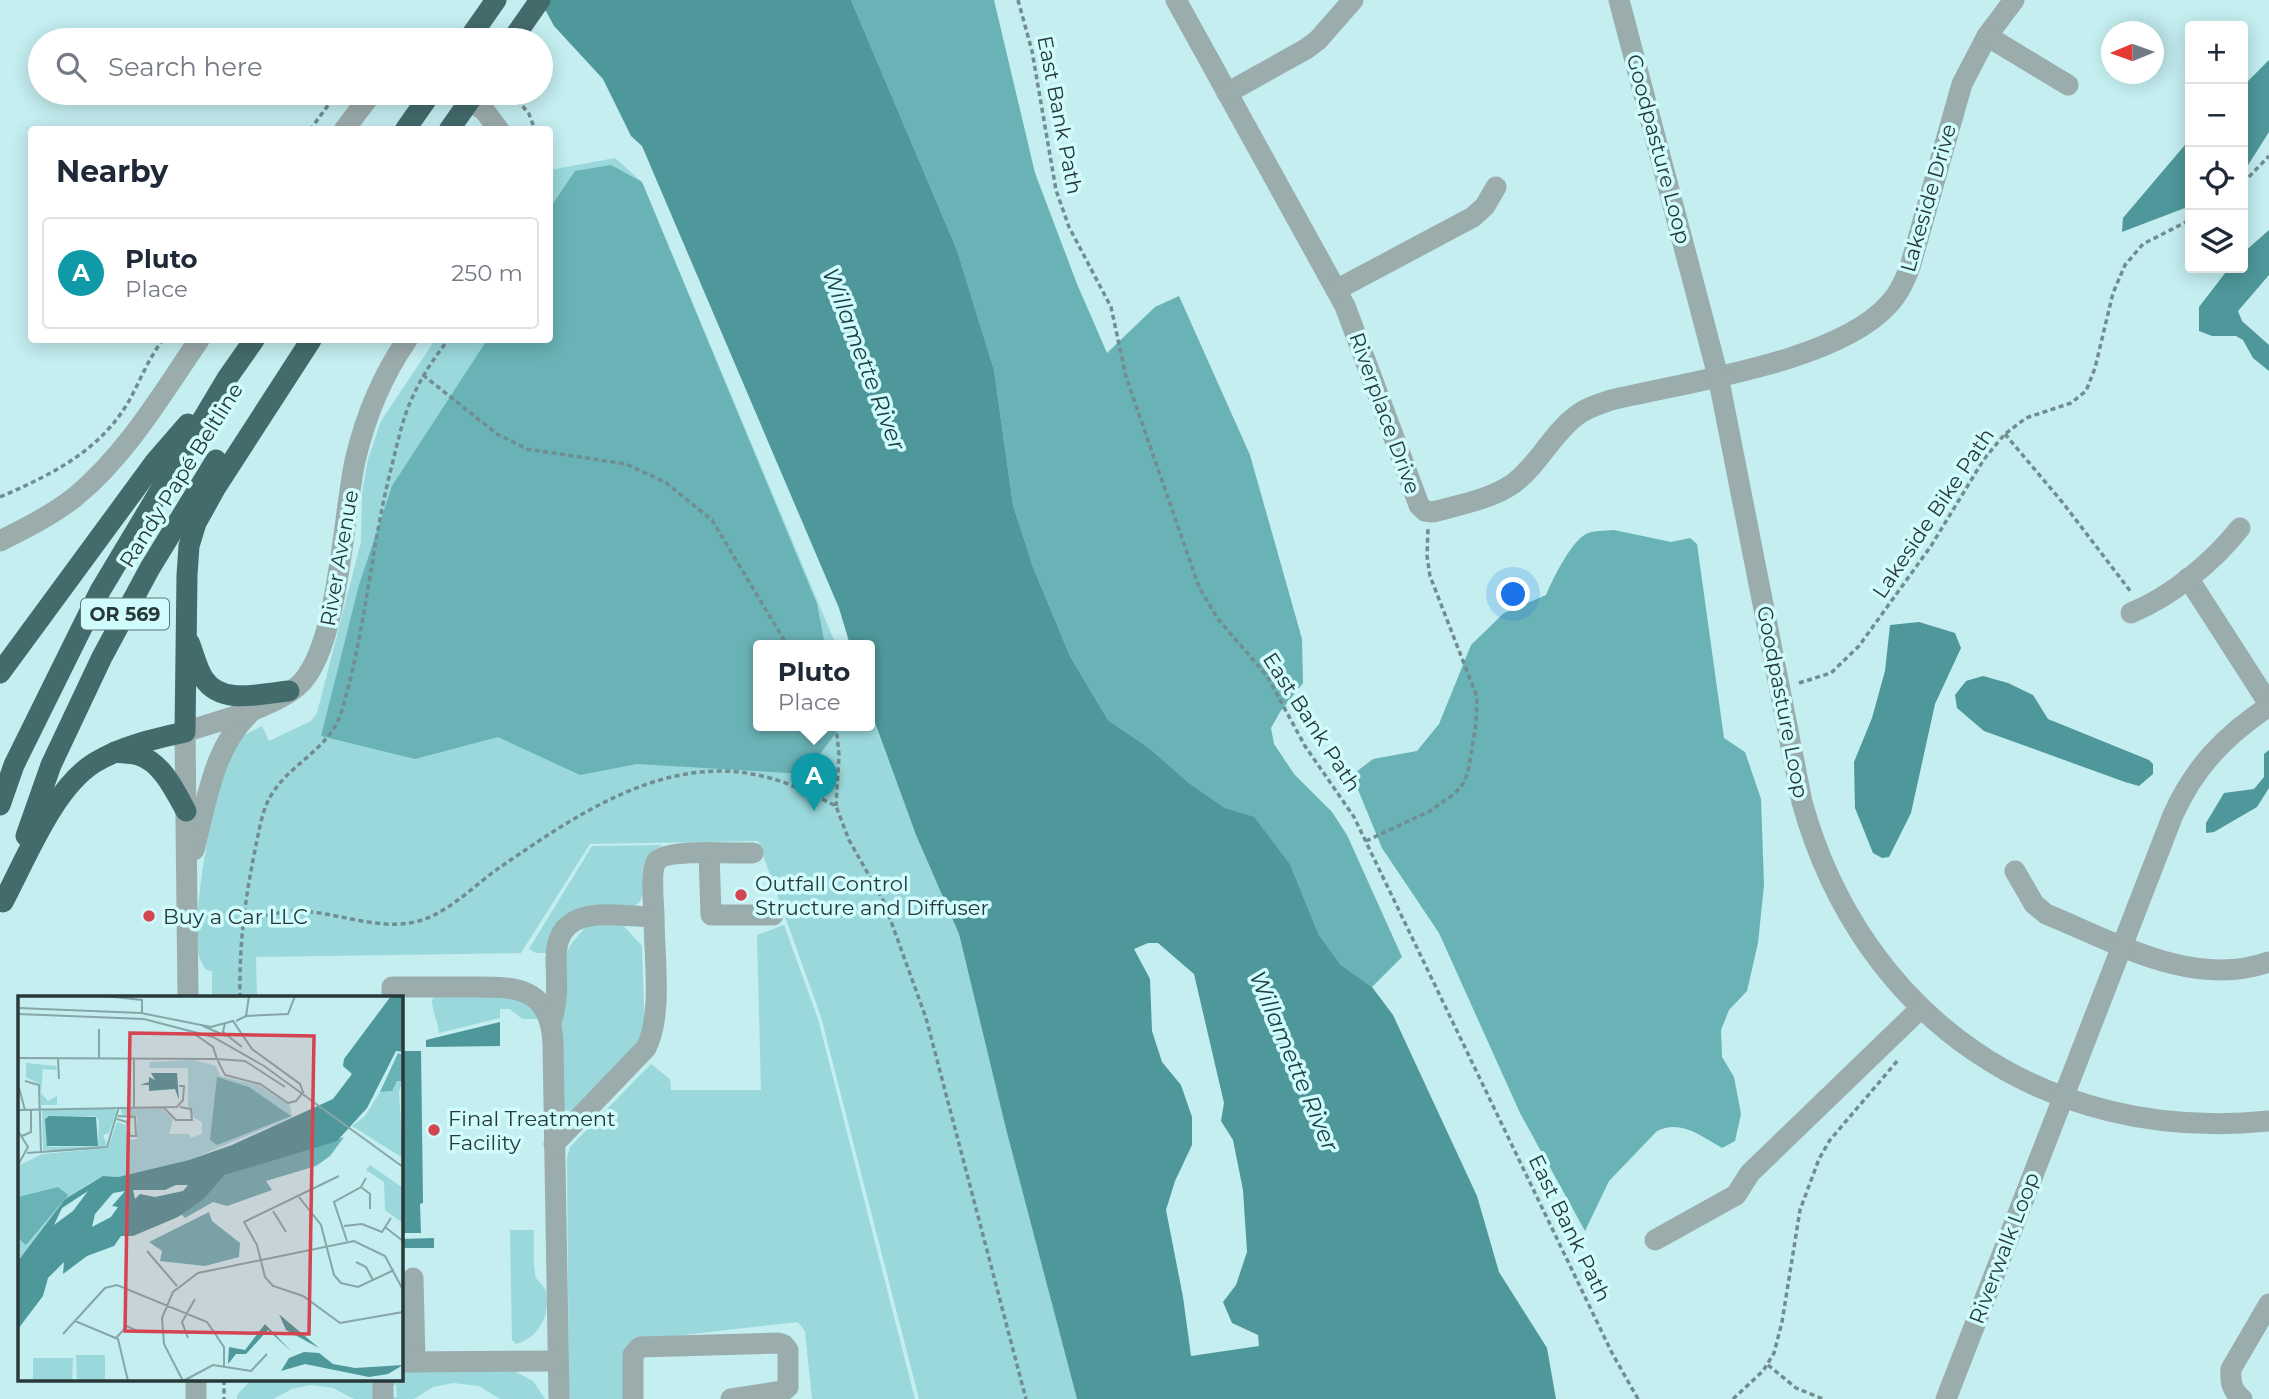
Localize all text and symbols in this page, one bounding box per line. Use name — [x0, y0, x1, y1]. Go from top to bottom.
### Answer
north arrow — [2101, 21, 2164, 84]
map controls — [2185, 21, 2248, 273]
button: + — [2185, 21, 2248, 84]
search box — [28, 28, 553, 105]
street label: East Bank Path — [1032, 34, 1088, 196]
icon: search — [52, 48, 90, 86]
text: Search here — [108, 51, 263, 83]
street label: Goodpasture Loop — [1622, 51, 1696, 247]
button: − — [2185, 84, 2248, 147]
street label: Lakeside Drive — [1895, 121, 1961, 275]
button: locate — [2185, 147, 2248, 210]
text: Nearby — [56, 153, 168, 190]
button: layers — [2185, 210, 2248, 273]
text: Pluto — [125, 243, 198, 275]
text: A — [72, 259, 90, 287]
text: 250 m — [451, 259, 523, 287]
water label: Willamette River — [816, 264, 912, 455]
text: Place — [125, 275, 188, 303]
street label: Riverplace Drive — [1344, 329, 1426, 497]
street label: Randy Papé Beltline — [114, 378, 248, 572]
street label: Lakeside Bike Path — [1867, 423, 1999, 603]
street label: River Avenue — [315, 488, 363, 628]
your location — [1496, 577, 1530, 611]
road number: OR 569 — [81, 598, 169, 629]
street label: Goodpasture Loop — [1752, 604, 1814, 800]
popup — [753, 640, 875, 731]
street label: East Bank Path — [1258, 648, 1366, 796]
text: Pluto — [778, 656, 850, 688]
text: Place — [778, 688, 841, 716]
pin: A — [791, 753, 837, 811]
place label: Outfall Control Structure and Diffuser — [755, 871, 989, 920]
marker: Outfall Control Structure and Diffuser — [733, 887, 749, 903]
place label: Buy a Car LLC — [163, 904, 308, 929]
marker: Buy a Car LLC — [141, 908, 157, 924]
water label: Willamette River — [1243, 967, 1345, 1156]
inset map — [18, 996, 402, 1382]
place label: Final Treatment Facility — [448, 1106, 616, 1155]
marker: Final Treatment Facility — [426, 1122, 442, 1138]
street label: East Bank Path — [1523, 1150, 1617, 1306]
street label: Riverwalk Loop — [1964, 1169, 2044, 1327]

